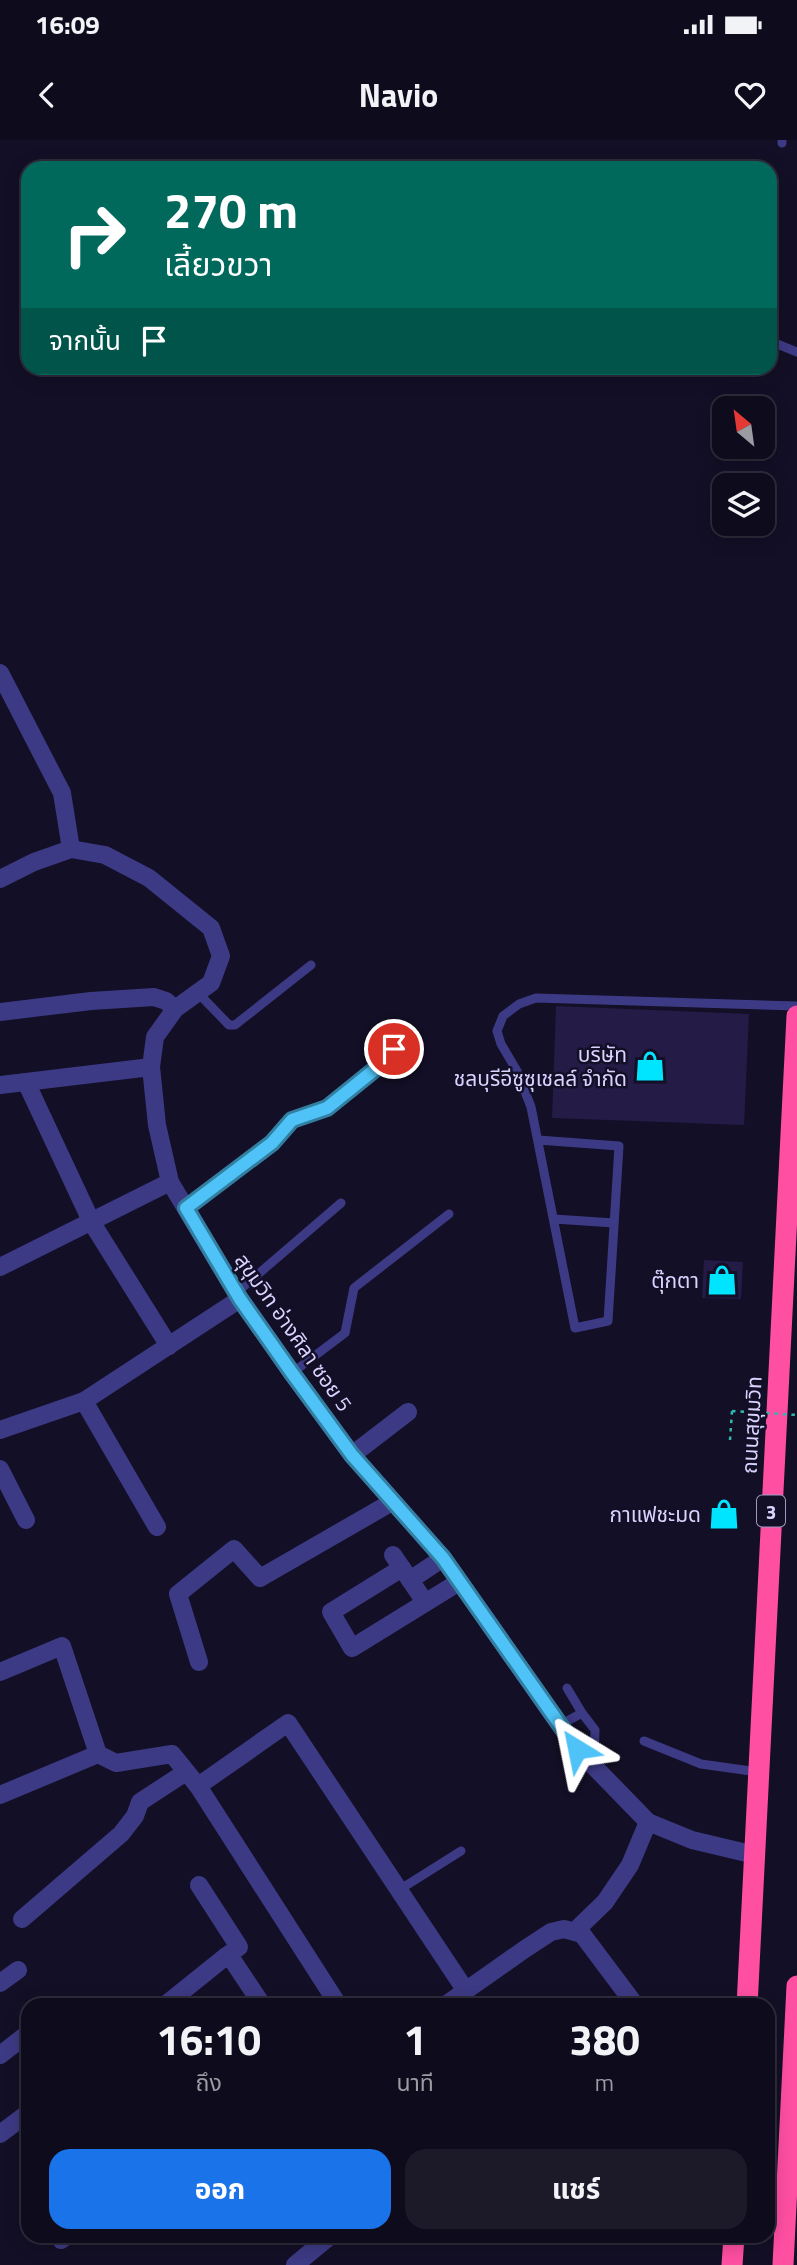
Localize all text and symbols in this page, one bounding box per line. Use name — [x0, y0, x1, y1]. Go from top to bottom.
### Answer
text: 16:09 — [35, 5, 100, 44]
text: Navio — [359, 71, 438, 119]
icon: back — [28, 76, 66, 114]
icon: heart — [731, 76, 769, 114]
text: 270 m — [164, 172, 298, 247]
icon: right — [49, 189, 140, 280]
text: เลี้ยวขวา — [164, 240, 272, 288]
text: จากนั้น — [49, 321, 121, 360]
icon: arrive — [135, 322, 173, 360]
north arrow — [712, 396, 775, 458]
map controls — [712, 396, 775, 536]
button: layers — [712, 473, 775, 536]
pin — [364, 1019, 424, 1079]
icon: arrive — [375, 1030, 413, 1068]
place label: บริษัท ชลบุรีอีซูซุเชลล์ จำกัด — [454, 1038, 627, 1094]
shop icon: บริษัท ชลบุรีอีซูซุเชลล์ จำกัด — [633, 1049, 667, 1083]
street label: สุขุมวิท อ่างศิลา ซอย 5 — [227, 1246, 361, 1418]
shop icon: ตุ๊กตา — [705, 1263, 739, 1297]
place label: ตุ๊กตา — [651, 1264, 699, 1296]
street label: ถนนสุขุมวิท — [732, 1375, 770, 1475]
road number: 3 — [757, 1496, 785, 1526]
shop icon: กาแฟชะมด — [707, 1497, 741, 1531]
place label: กาแฟชะมด — [610, 1498, 701, 1530]
position arrow — [540, 1712, 614, 1786]
text: 16:10 — [156, 2007, 261, 2071]
text: 1 — [403, 2007, 427, 2071]
text: 380 — [569, 2007, 640, 2071]
text: ถึง — [196, 2065, 222, 2100]
text: นาที — [396, 2065, 434, 2100]
text: m — [595, 2065, 614, 2100]
button: ออก — [49, 2149, 391, 2229]
button: แชร์ — [405, 2149, 747, 2229]

